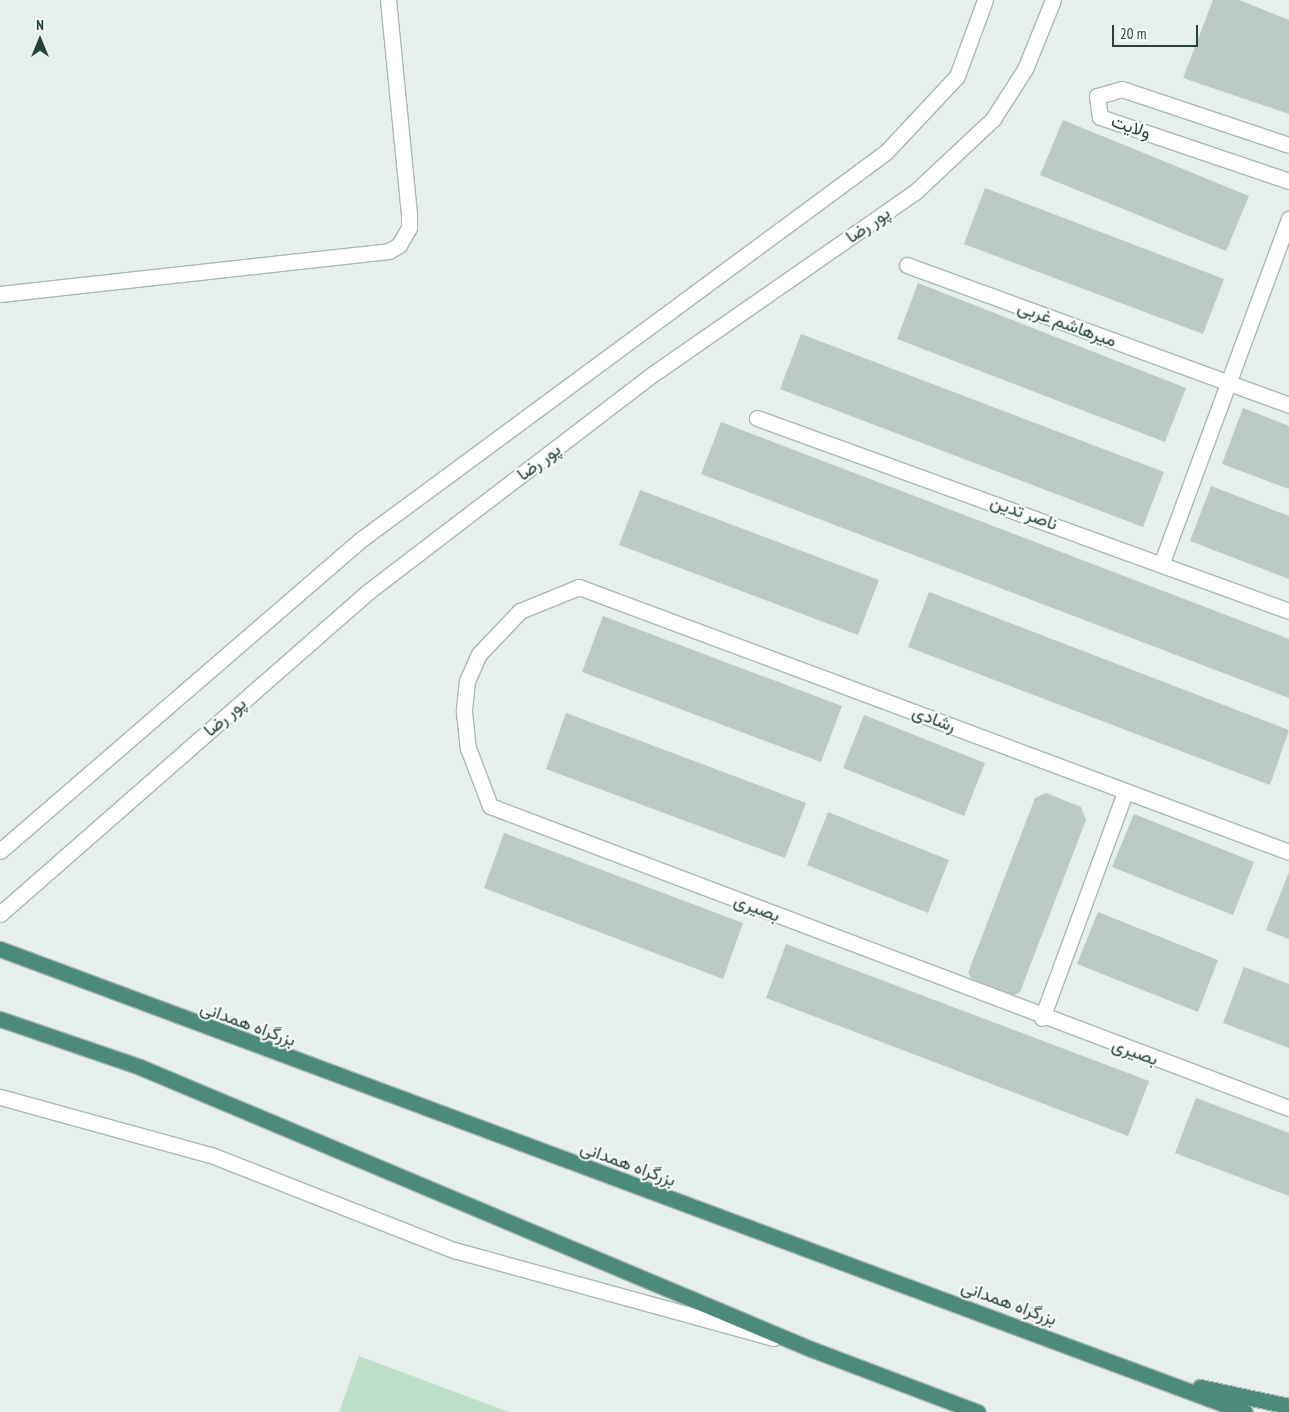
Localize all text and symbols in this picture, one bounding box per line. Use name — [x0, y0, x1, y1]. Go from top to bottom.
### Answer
north arrow — [15, 15, 65, 65]
scale bar — [1114, 15, 1200, 47]
text: N — [36, 16, 44, 34]
text: 20 m — [1120, 24, 1146, 43]
street label: ولایت — [1108, 110, 1154, 144]
street label: پور رضا — [842, 202, 894, 248]
street label: میرهاشم غربی — [1015, 296, 1119, 352]
street label: پور رضا — [513, 439, 565, 485]
street label: ناصر تدین — [987, 491, 1061, 535]
street label: پور رضا — [199, 693, 251, 741]
street label: رشادی — [909, 701, 959, 737]
street label: بصیری — [731, 889, 783, 927]
street label: بزرگراه همدانی — [197, 997, 299, 1051]
street label: بصیری — [1109, 1034, 1161, 1070]
street label: بزرگراه همدانی — [577, 1137, 679, 1191]
street label: بزرگراه همدانی — [958, 1276, 1060, 1330]

